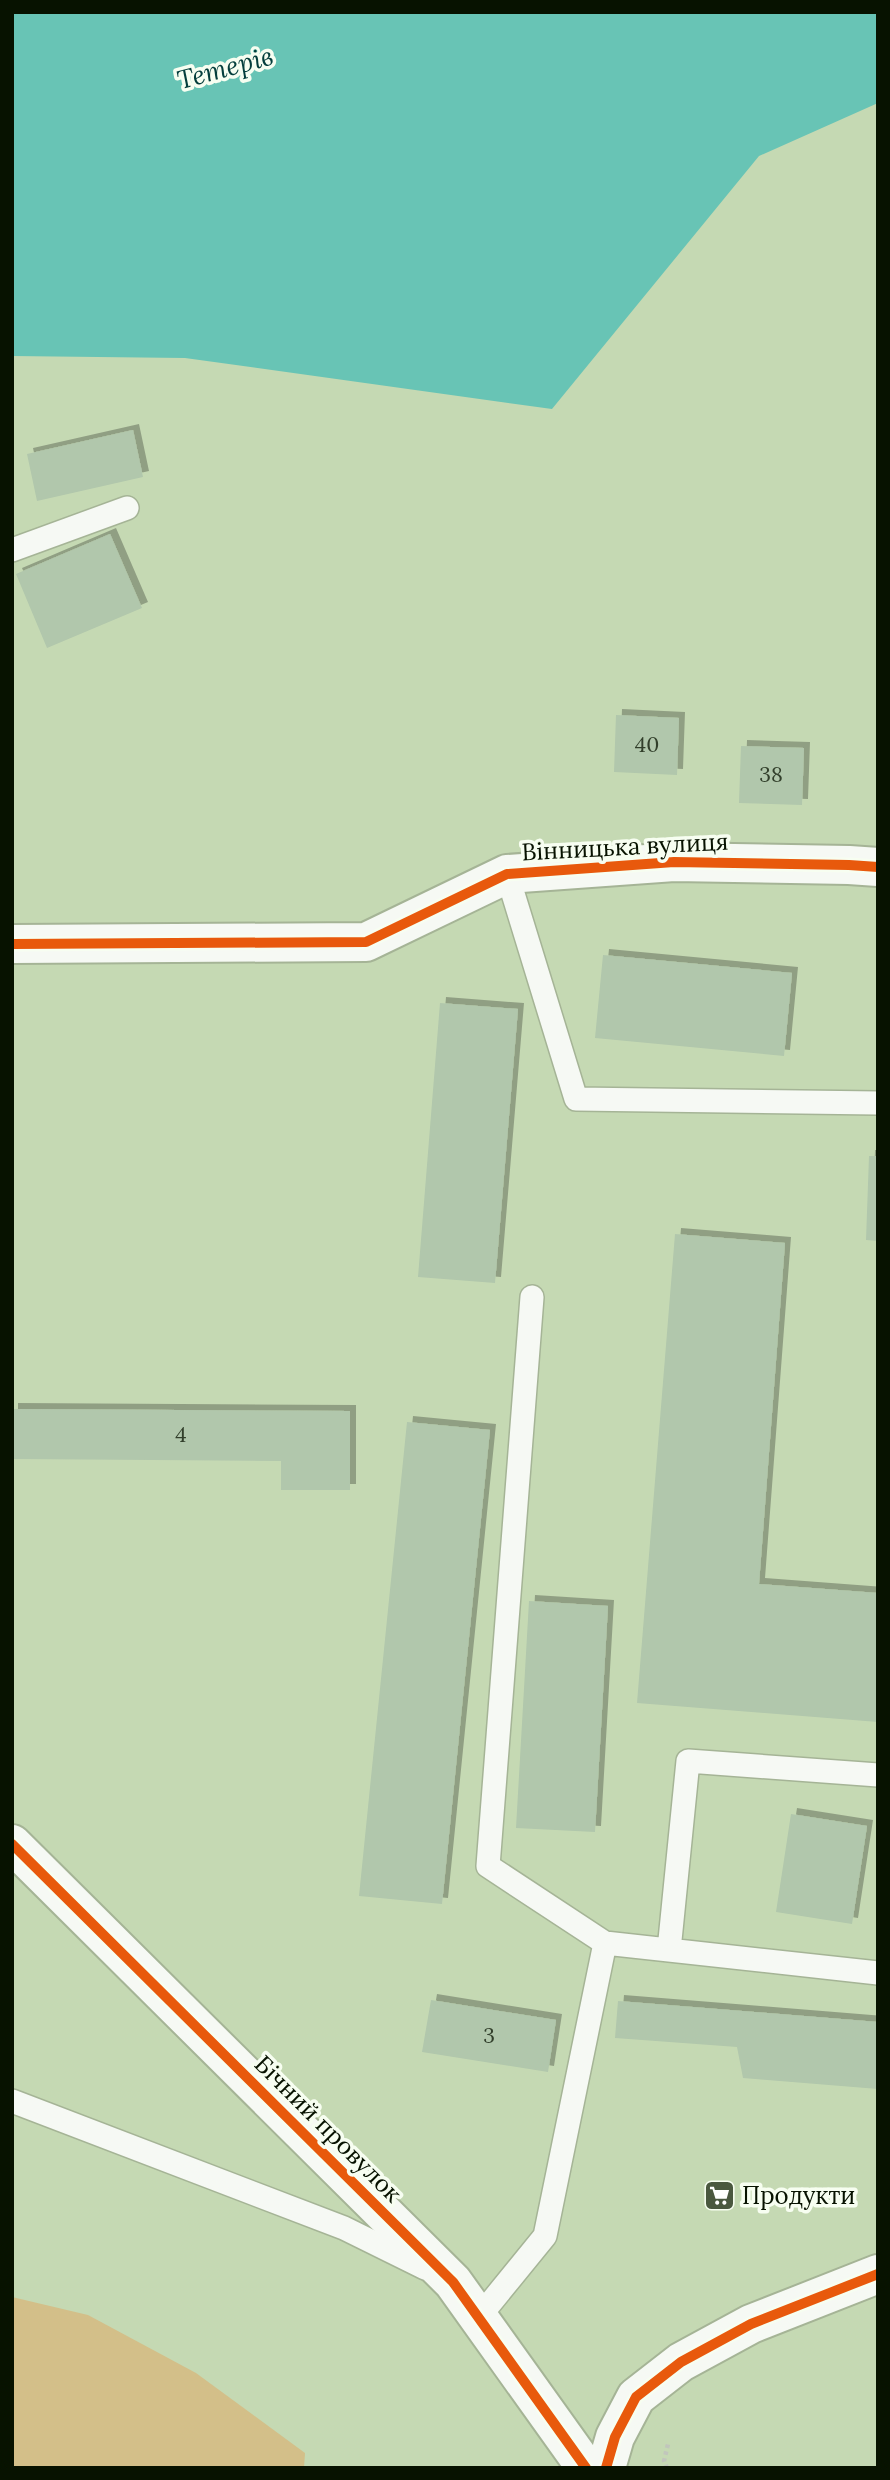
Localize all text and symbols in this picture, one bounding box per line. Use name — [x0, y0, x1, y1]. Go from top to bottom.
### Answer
water label: Тетерів — [173, 39, 277, 96]
house number: 40 — [635, 731, 659, 758]
house number: 38 — [759, 761, 783, 788]
street label: Вінницька вулиця — [521, 826, 729, 867]
house number: 4 — [175, 1421, 187, 1448]
house number: 3 — [483, 2022, 495, 2049]
street label: Бічний провулок — [248, 2048, 409, 2209]
supermarket icon: Продукти — [702, 2179, 736, 2213]
place label: Продукти — [742, 2180, 855, 2211]

